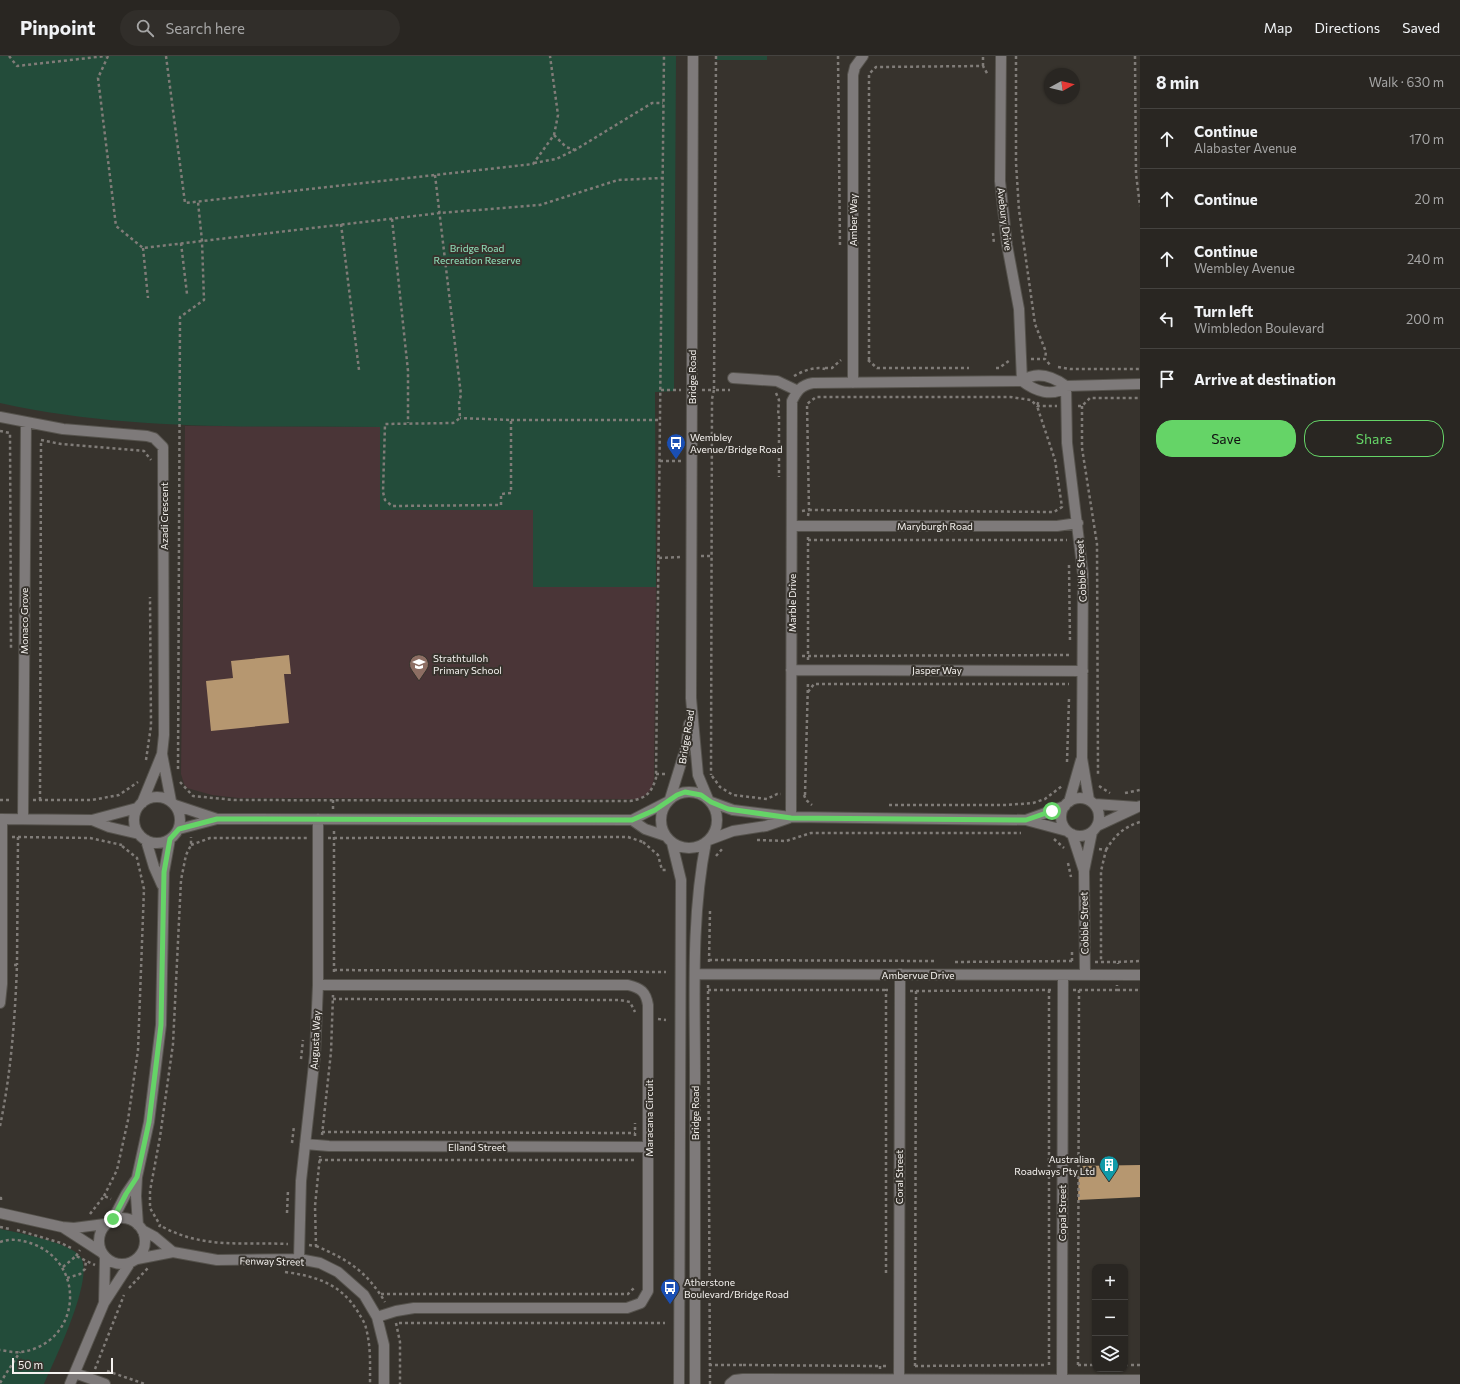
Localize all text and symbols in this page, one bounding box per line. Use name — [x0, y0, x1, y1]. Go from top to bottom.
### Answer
search box — [120, 10, 400, 46]
text: Pinpoint — [20, 16, 96, 39]
icon: search — [134, 17, 156, 39]
text: Search here — [166, 19, 245, 37]
text: Map — [1264, 19, 1293, 36]
text: Directions — [1315, 19, 1380, 36]
text: Saved — [1402, 19, 1440, 36]
north arrow — [1044, 68, 1080, 104]
text: 8 min — [1156, 72, 1199, 93]
text: Walk · 630 m — [1369, 74, 1444, 90]
text: Continue — [1194, 122, 1258, 140]
icon: ahead — [1156, 128, 1178, 150]
text: 170 m — [1409, 131, 1444, 147]
text: Alabaster Avenue — [1194, 140, 1297, 156]
street label: Avebury Drive — [995, 187, 1015, 251]
icon: ahead — [1156, 188, 1178, 210]
text: Continue — [1194, 190, 1258, 208]
text: 20 m — [1415, 191, 1444, 207]
street label: Amber Way — [847, 194, 859, 246]
park label: Bridge Road Recreation Reserve — [434, 242, 520, 266]
text: Continue — [1194, 242, 1258, 260]
icon: ahead — [1156, 248, 1178, 270]
text: 240 m — [1407, 251, 1444, 267]
text: Wembley Avenue — [1194, 260, 1295, 276]
text: Turn left — [1194, 302, 1253, 320]
icon: left — [1156, 308, 1178, 330]
text: 200 m — [1406, 311, 1444, 327]
text: Wimbledon Boulevard — [1194, 320, 1324, 336]
street label: Bridge Road — [686, 349, 698, 404]
icon: arrive — [1156, 368, 1178, 390]
text: Arrive at destination — [1194, 370, 1336, 388]
button: Save — [1156, 420, 1296, 457]
button: Share — [1304, 420, 1444, 457]
place label: Wembley Avenue/Bridge Road — [690, 431, 783, 455]
bus stop icon: Wembley Avenue/Bridge Road — [665, 432, 687, 460]
street label: Azadi Crescent — [158, 482, 170, 550]
street label: Maryburgh Road — [897, 520, 973, 532]
street label: Cobble Street — [1073, 539, 1089, 603]
street label: Marble Drive — [786, 574, 798, 632]
street label: Monaco Grove — [18, 588, 30, 654]
place label: Strathtulloh Primary School — [433, 652, 502, 676]
school or university icon: Strathtulloh Primary School — [408, 653, 430, 681]
street label: Jasper Way — [912, 664, 962, 676]
street label: Bridge Road — [676, 709, 696, 765]
route start — [1043, 802, 1061, 820]
street label: Cobble Street — [1077, 892, 1091, 954]
street label: Ambervue Drive — [882, 969, 954, 981]
street label: Augusta Way — [307, 1010, 323, 1070]
street label: Maracana Circuit — [643, 1079, 655, 1157]
street label: Bridge Road — [689, 1085, 701, 1140]
street label: Elland Street — [448, 1141, 506, 1153]
street label: Coral Street — [893, 1150, 905, 1204]
place label: Australian Roadways Pty Ltd — [1014, 1153, 1095, 1177]
building icon: Australian Roadways Pty Ltd — [1098, 1154, 1120, 1182]
street label: Copal Street — [1056, 1185, 1068, 1241]
route end — [104, 1210, 122, 1228]
street label: Fenway Street — [240, 1254, 304, 1268]
map controls — [1092, 1264, 1128, 1372]
button: + — [1092, 1264, 1128, 1300]
place label: Atherstone Boulevard/Bridge Road — [684, 1276, 789, 1300]
bus stop icon: Atherstone Boulevard/Bridge Road — [659, 1277, 681, 1305]
button: − — [1092, 1300, 1128, 1336]
button: layers — [1092, 1336, 1128, 1372]
scale bar — [12, 1356, 113, 1375]
text: 50 m — [18, 1358, 43, 1371]

